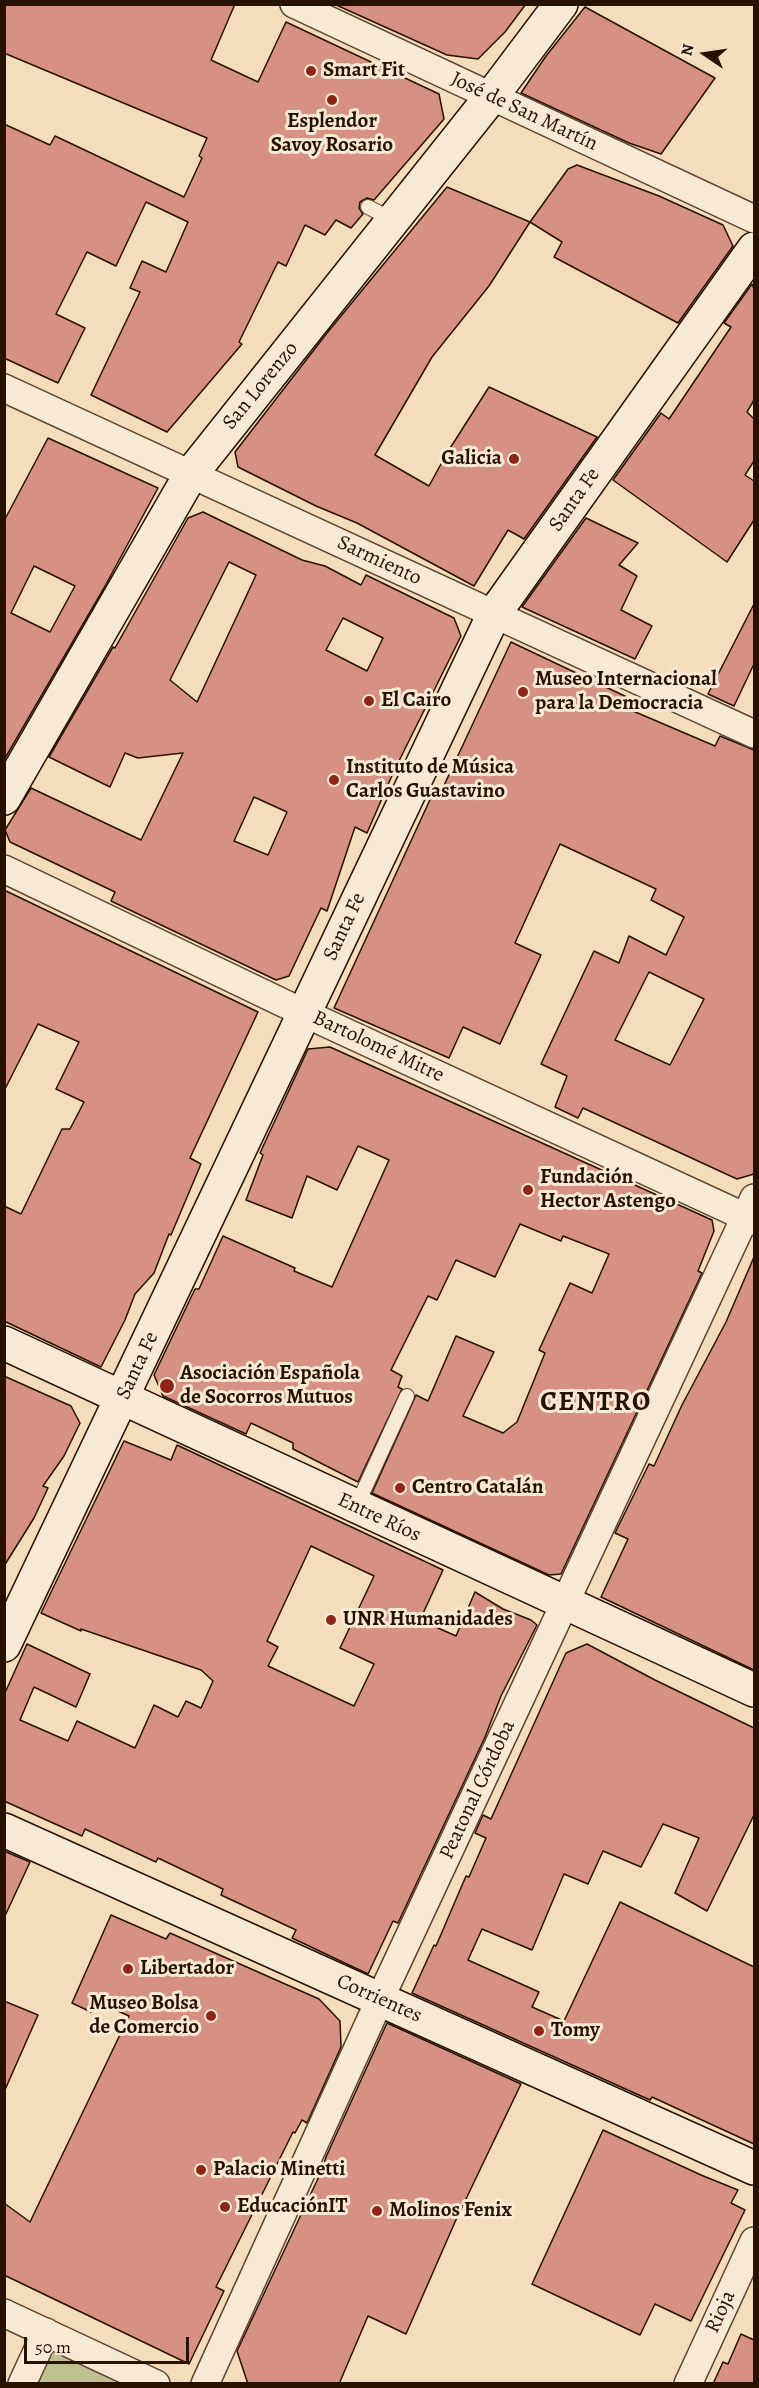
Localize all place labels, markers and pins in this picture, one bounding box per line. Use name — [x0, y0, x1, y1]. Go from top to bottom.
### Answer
place label: Smart Fit — [323, 58, 405, 84]
marker: Smart Fit — [304, 64, 318, 78]
marker: Esplendor Savoy Rosario — [325, 93, 339, 107]
place label: Esplendor Savoy Rosario — [271, 109, 393, 159]
place label: Galicia — [441, 446, 502, 472]
marker: Galicia — [507, 452, 521, 466]
place label: Museo Internacional para la Democracia — [535, 667, 717, 717]
marker: Museo Internacional para la Democracia — [516, 685, 530, 699]
place label: El Cairo — [381, 688, 451, 714]
marker: El Cairo — [362, 694, 376, 708]
place label: Instituto de Música Carlos Guastavino — [346, 755, 514, 805]
marker: Instituto de Música Carlos Guastavino — [327, 773, 341, 787]
place label: Fundación Hector Astengo — [540, 1165, 676, 1215]
marker: Fundación Hector Astengo — [521, 1183, 535, 1197]
place label: Asociación Española de Socorros Mutuos — [180, 1361, 360, 1411]
marker: Asociación Española de Socorros Mutuos — [158, 1377, 176, 1395]
place label: Centro Catalán — [412, 1475, 544, 1501]
marker: Centro Catalán — [393, 1481, 407, 1495]
place label: UNR Humanidades — [343, 1607, 513, 1633]
marker: UNR Humanidades — [324, 1613, 338, 1627]
place label: Libertador — [140, 1956, 234, 1982]
marker: Libertador — [121, 1962, 135, 1976]
place label: Museo Bolsa de Comercio — [89, 1991, 199, 2041]
marker: Museo Bolsa de Comercio — [204, 2009, 218, 2023]
place label: Tomy — [551, 2018, 600, 2044]
marker: Tomy — [532, 2024, 546, 2038]
place label: Palacio Minetti — [213, 2157, 345, 2183]
marker: Palacio Minetti — [194, 2163, 208, 2177]
place label: EducaciónIT — [237, 2194, 347, 2220]
place label: Molinos Fenix — [389, 2198, 512, 2224]
marker: EducaciónIT — [218, 2200, 232, 2214]
marker: Molinos Fenix — [370, 2204, 384, 2218]

